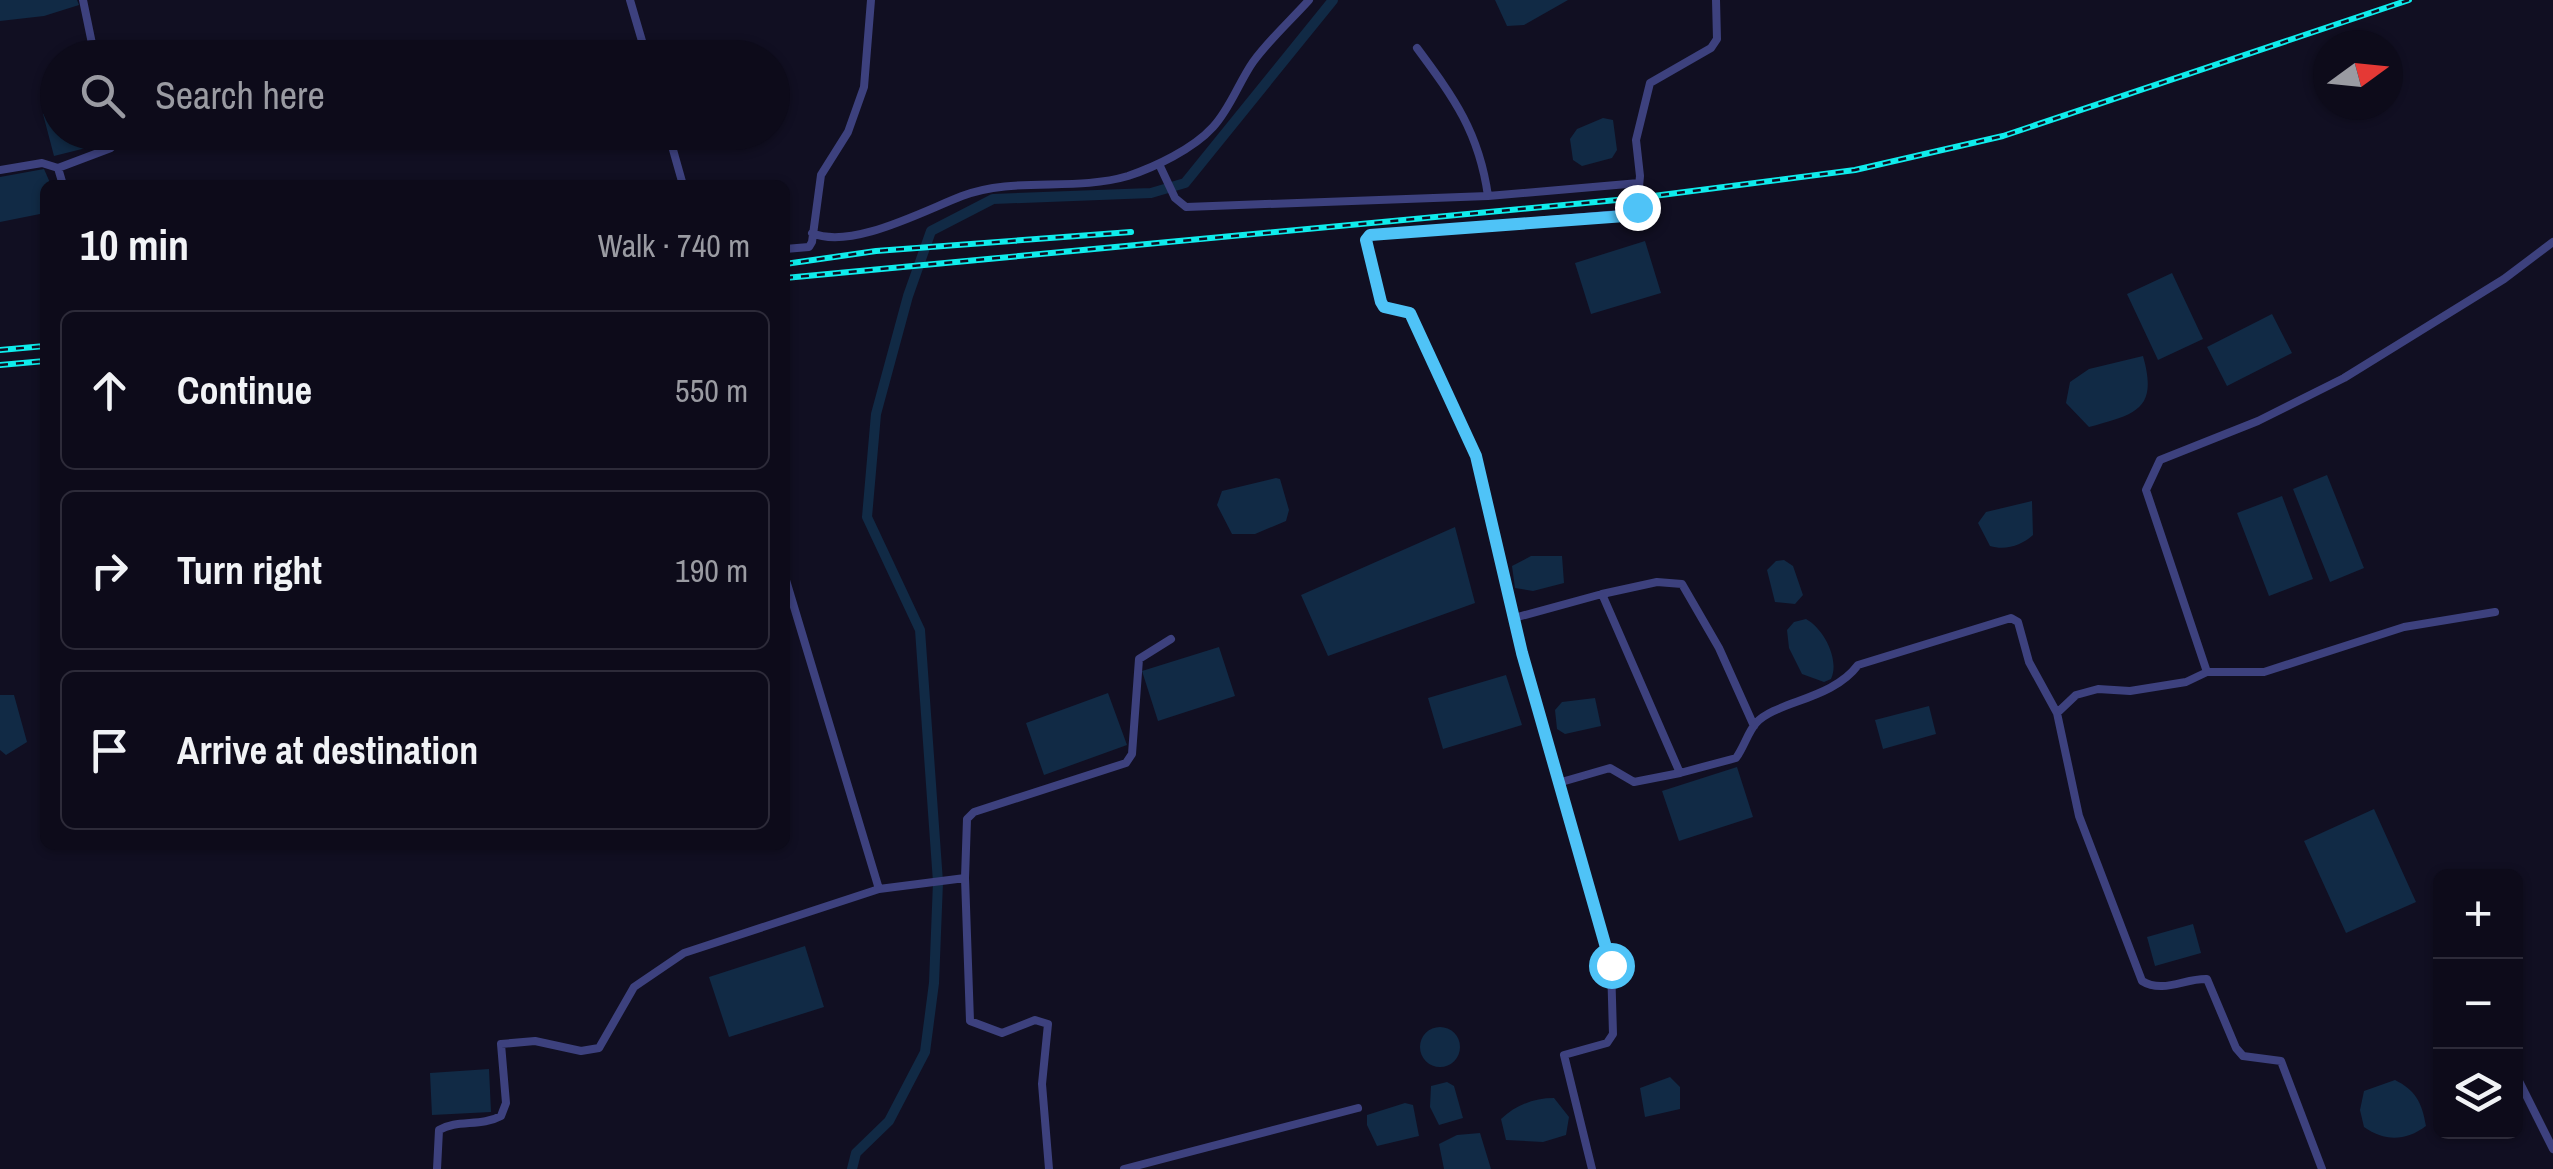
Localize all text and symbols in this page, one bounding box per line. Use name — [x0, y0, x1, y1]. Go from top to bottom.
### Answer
north arrow — [2313, 30, 2403, 120]
search box — [40, 40, 790, 150]
icon: search — [75, 68, 130, 123]
text: Search here — [155, 70, 325, 121]
route end — [1615, 185, 1661, 231]
text: 10 min — [80, 217, 189, 273]
text: Walk · 740 m — [598, 224, 750, 267]
icon: ahead — [82, 363, 137, 418]
text: Continue — [177, 365, 312, 416]
text: 550 m — [675, 369, 748, 412]
icon: right — [82, 543, 137, 598]
text: Turn right — [177, 545, 322, 596]
text: 190 m — [675, 549, 748, 592]
icon: arrive — [82, 723, 137, 778]
text: Arrive at destination — [177, 725, 478, 776]
map controls — [2433, 869, 2523, 1139]
button: + — [2433, 869, 2523, 959]
route start — [1589, 943, 1635, 989]
button: − — [2433, 959, 2523, 1049]
button: layers — [2433, 1049, 2523, 1139]

